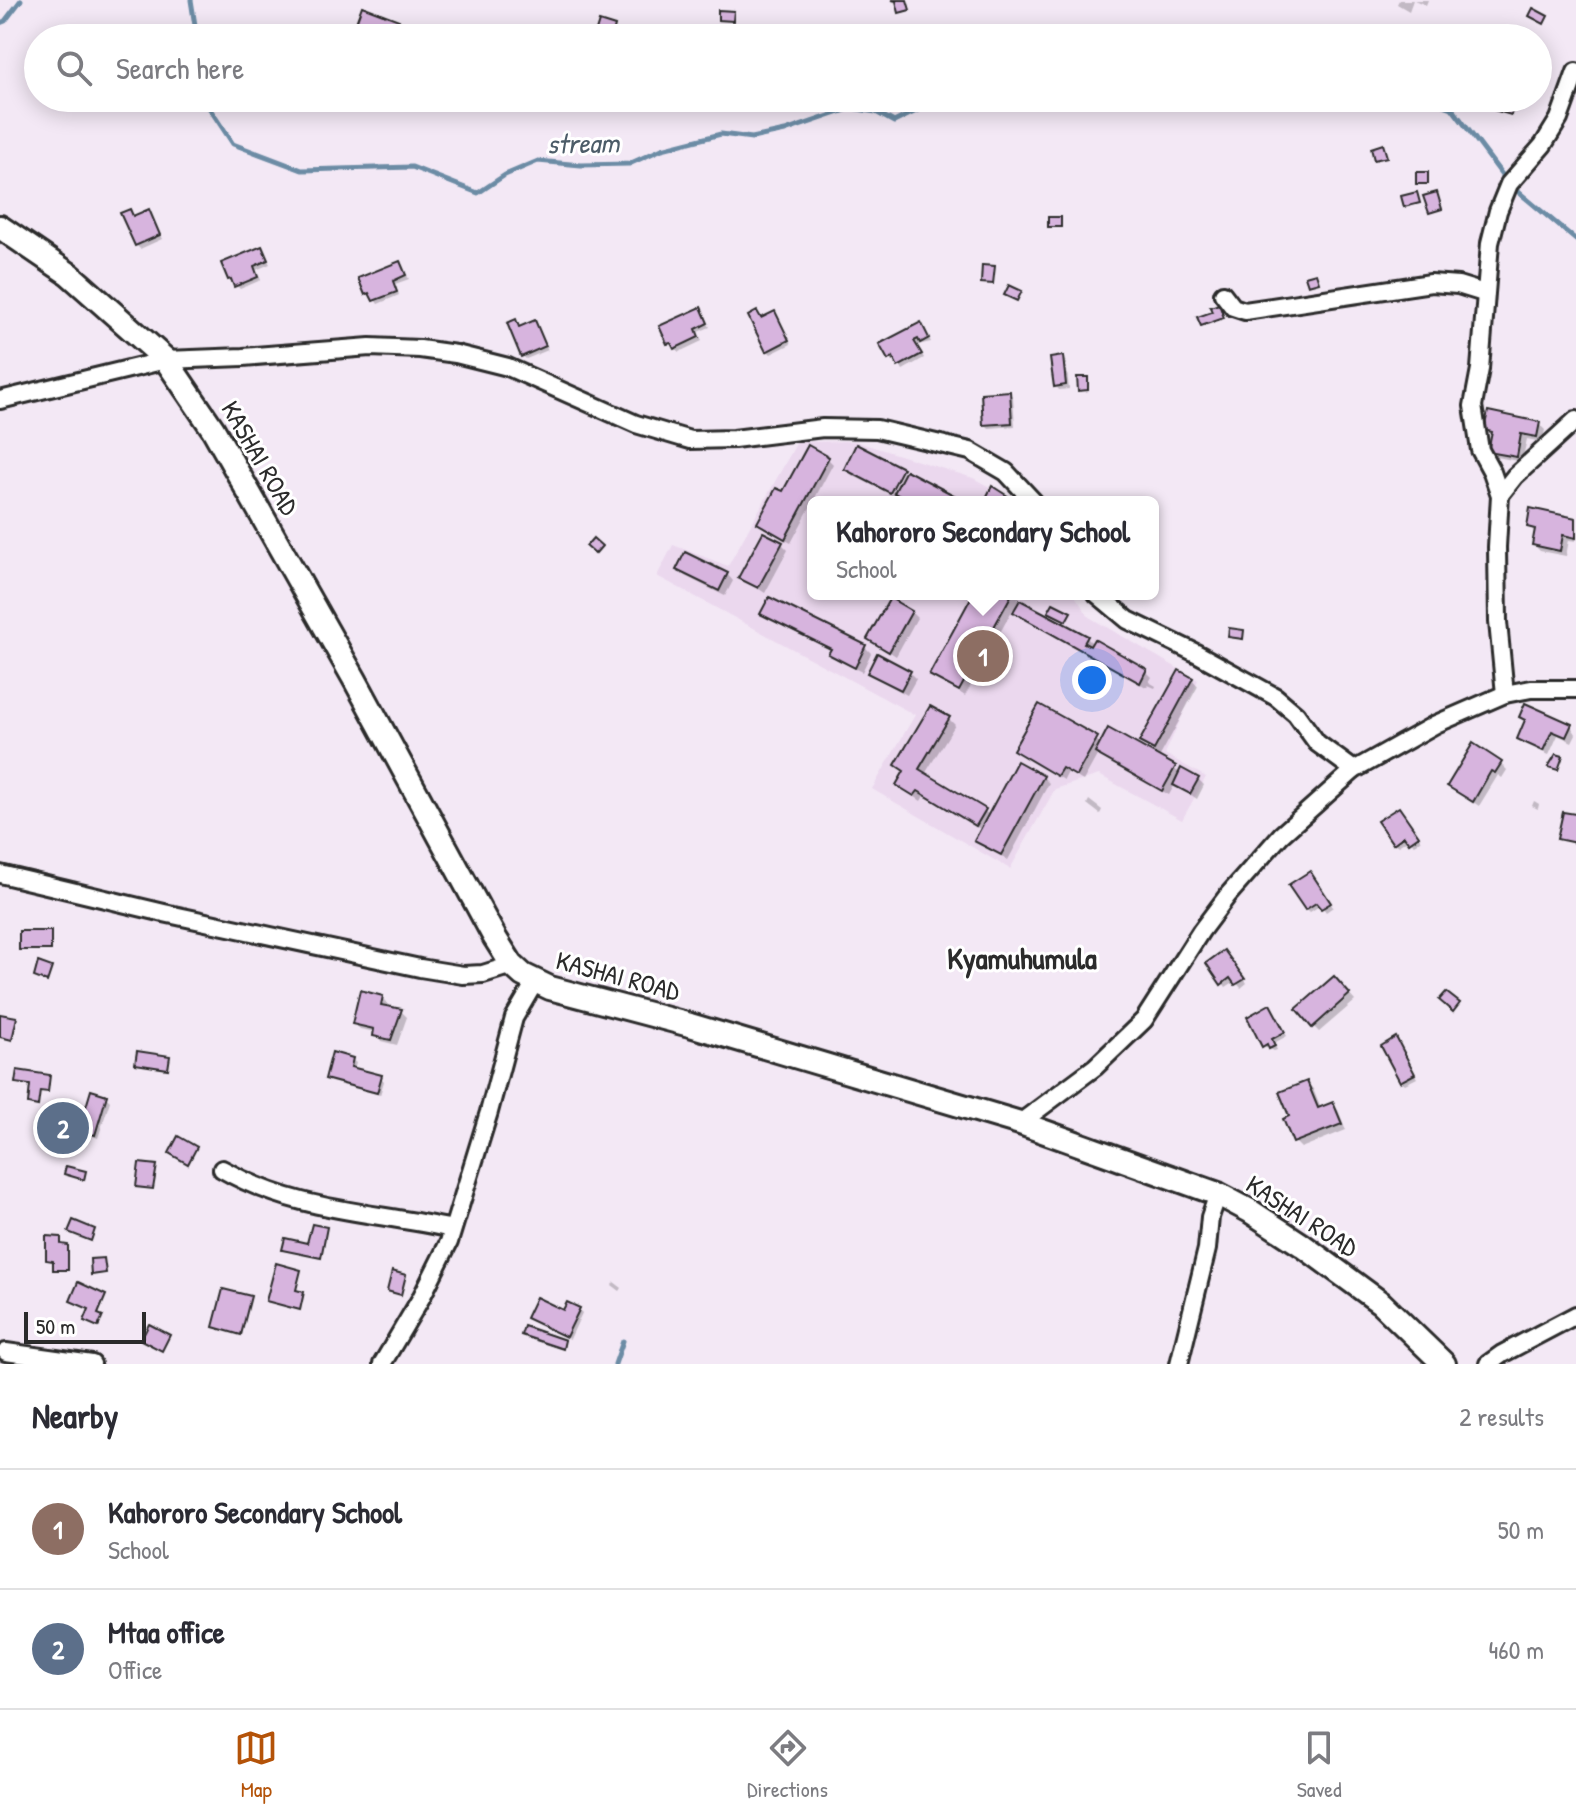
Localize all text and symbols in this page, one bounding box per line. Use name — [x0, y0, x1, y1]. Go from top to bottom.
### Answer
search box — [24, 24, 1552, 112]
icon: search — [52, 46, 96, 90]
text: Search here — [116, 48, 244, 88]
water label: stream — [546, 123, 620, 163]
street label: KASHAI ROAD — [214, 394, 308, 522]
popup — [807, 496, 1159, 600]
text: Kahororo Secondary School — [836, 511, 1130, 551]
text: School — [836, 551, 897, 586]
pin: 1 — [957, 626, 1009, 686]
your location — [1072, 660, 1112, 700]
district label: Kyamuhumula — [947, 938, 1097, 979]
street label: KASHAI ROAD — [553, 942, 684, 1009]
pin: 2 — [37, 1098, 89, 1158]
street label: KASHAI ROAD — [1240, 1166, 1365, 1265]
scale bar — [24, 1308, 146, 1344]
text: 50 m — [36, 1311, 75, 1341]
text: Nearby — [32, 1393, 118, 1439]
text: 2 results — [1459, 1399, 1544, 1434]
text: Kahororo Secondary School — [108, 1492, 402, 1532]
text: 1 — [53, 1512, 63, 1547]
text: 50 m — [1498, 1512, 1544, 1547]
text: School — [108, 1532, 169, 1567]
text: Mtaa office — [108, 1612, 225, 1652]
text: 2 — [52, 1632, 64, 1667]
text: 460 m — [1489, 1632, 1544, 1667]
text: Office — [108, 1652, 162, 1687]
tab: Map — [234, 1726, 278, 1804]
tab: Directions — [747, 1726, 828, 1804]
tab: Saved — [1297, 1726, 1342, 1804]

